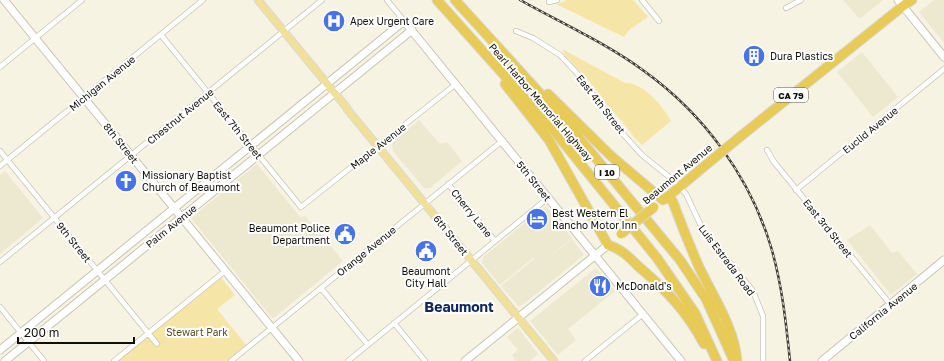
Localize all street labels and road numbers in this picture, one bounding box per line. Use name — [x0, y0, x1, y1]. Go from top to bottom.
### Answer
street label: Pearl Harbor Memorial Highway — [487, 41, 596, 164]
street label: Michigan Avenue — [67, 53, 138, 113]
street label: East 4th Street — [574, 72, 628, 136]
street label: Chestnut Avenue — [144, 85, 216, 146]
road number: CA 79 — [774, 88, 808, 102]
street label: East 7th Street — [211, 99, 265, 161]
street label: Euclid Avenue — [840, 104, 900, 156]
street label: 8th Street — [101, 120, 141, 166]
street label: Maple Avenue — [348, 120, 408, 171]
street label: Beaumont Avenue — [640, 141, 714, 207]
street label: 5th Street — [514, 159, 554, 203]
road number: I 10 — [595, 165, 619, 179]
street label: Cherry Lane — [449, 187, 495, 240]
street label: East 3rd Street — [801, 196, 855, 260]
street label: Palm Avenue — [143, 202, 199, 250]
street label: 6th Street — [431, 212, 471, 258]
street label: 9th Street — [54, 219, 94, 265]
street label: Luis Estrada Road — [696, 222, 758, 298]
street label: Orange Avenue — [334, 223, 398, 279]
street label: California Avenue — [847, 280, 920, 342]

